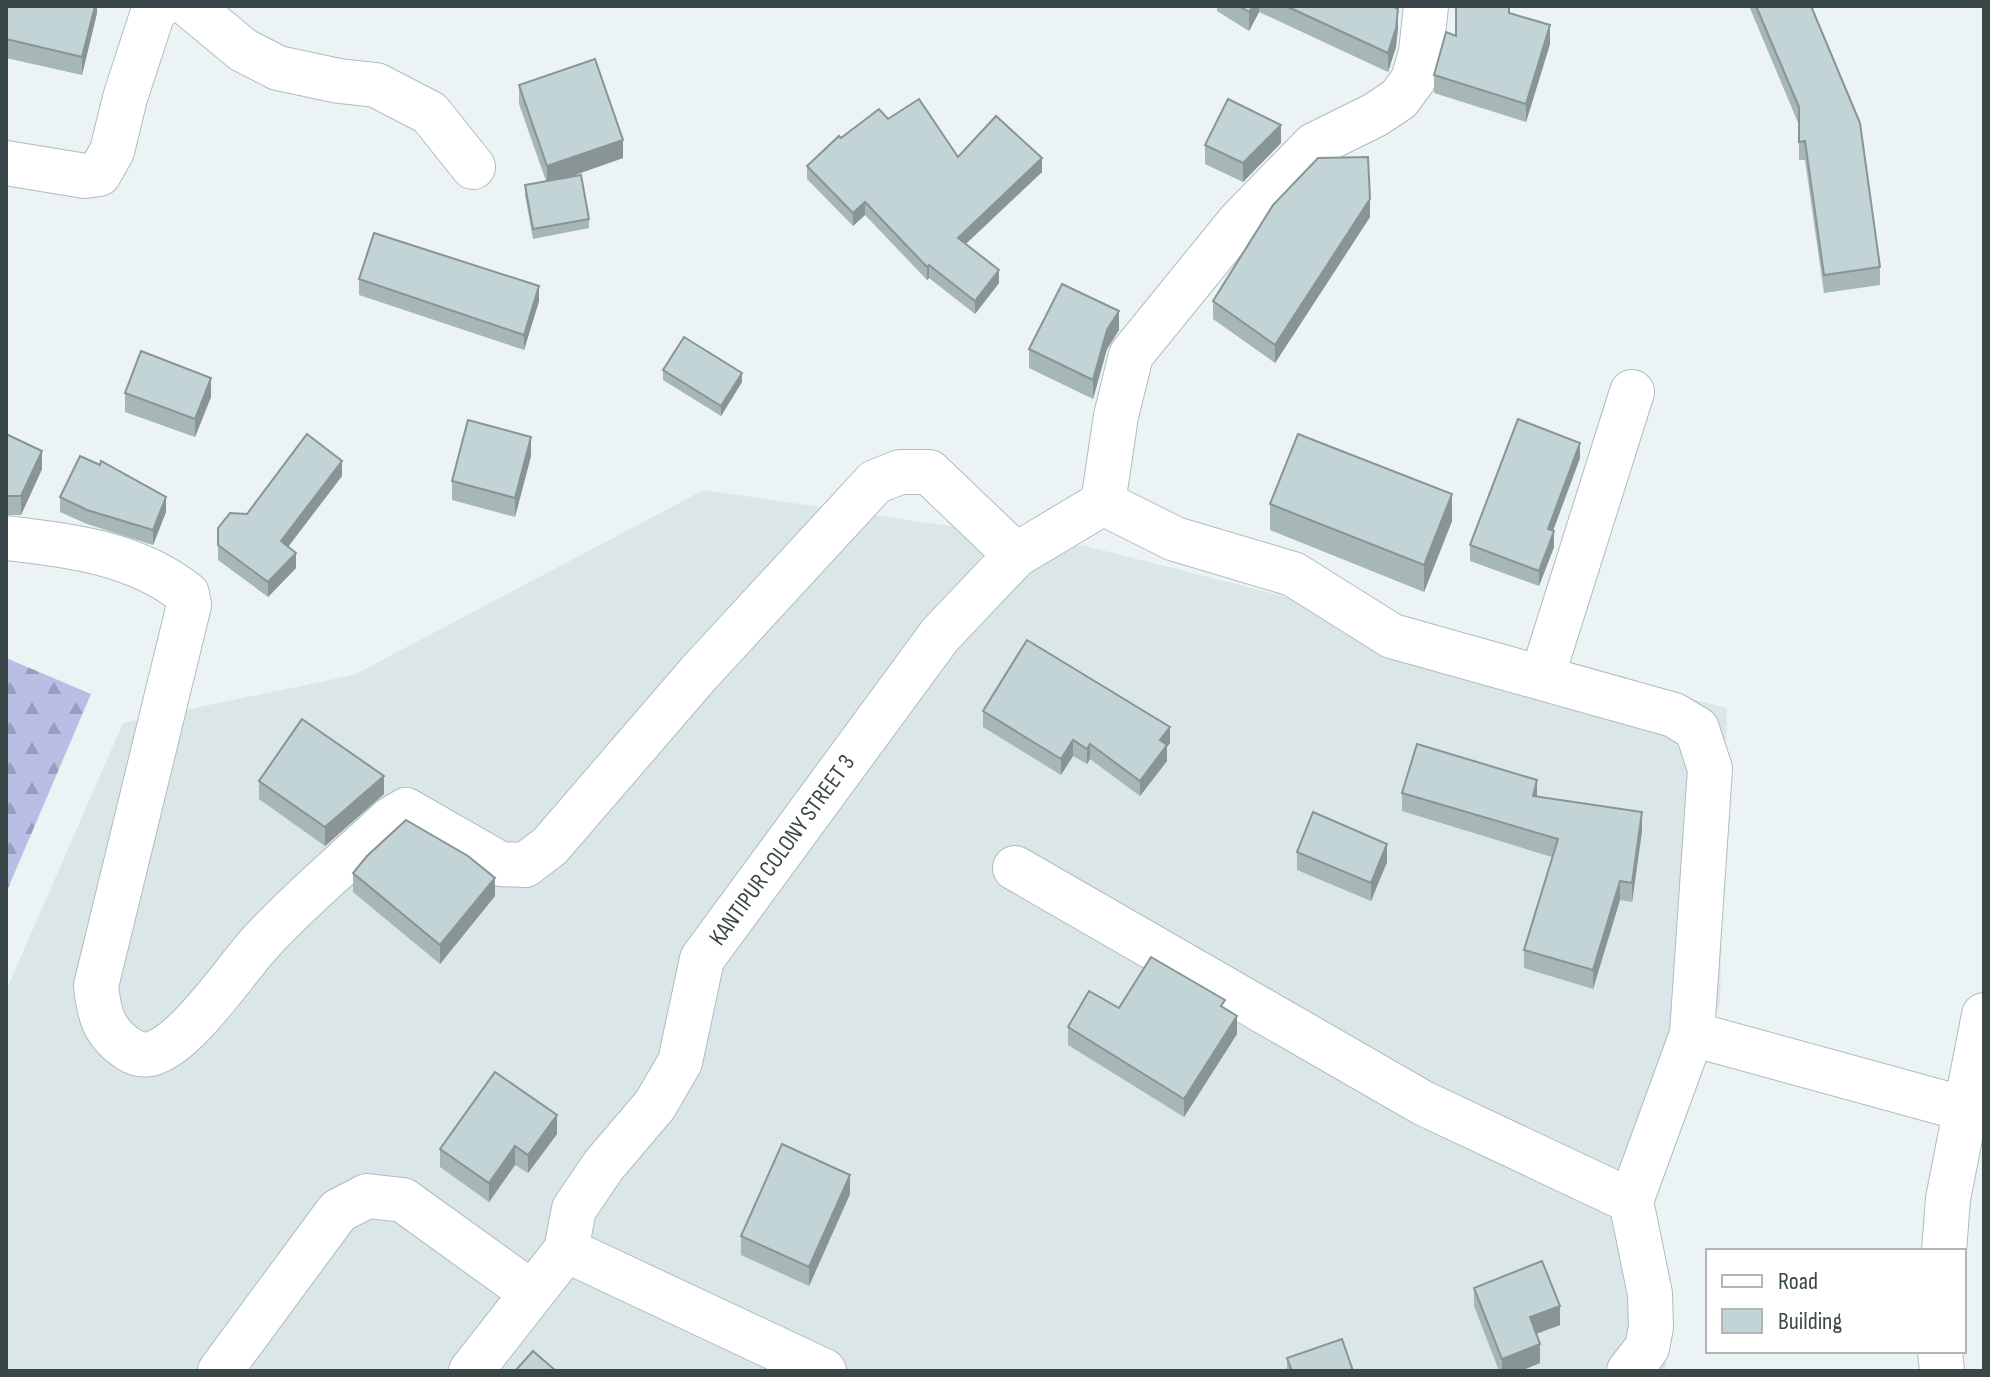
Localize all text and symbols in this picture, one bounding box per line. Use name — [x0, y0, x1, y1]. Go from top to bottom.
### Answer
street label: KANTIPUR COLONY STREET 3 — [703, 749, 861, 951]
legend — [1706, 1249, 1966, 1353]
text: Road — [1778, 1267, 1818, 1296]
text: Building — [1778, 1307, 1842, 1336]

